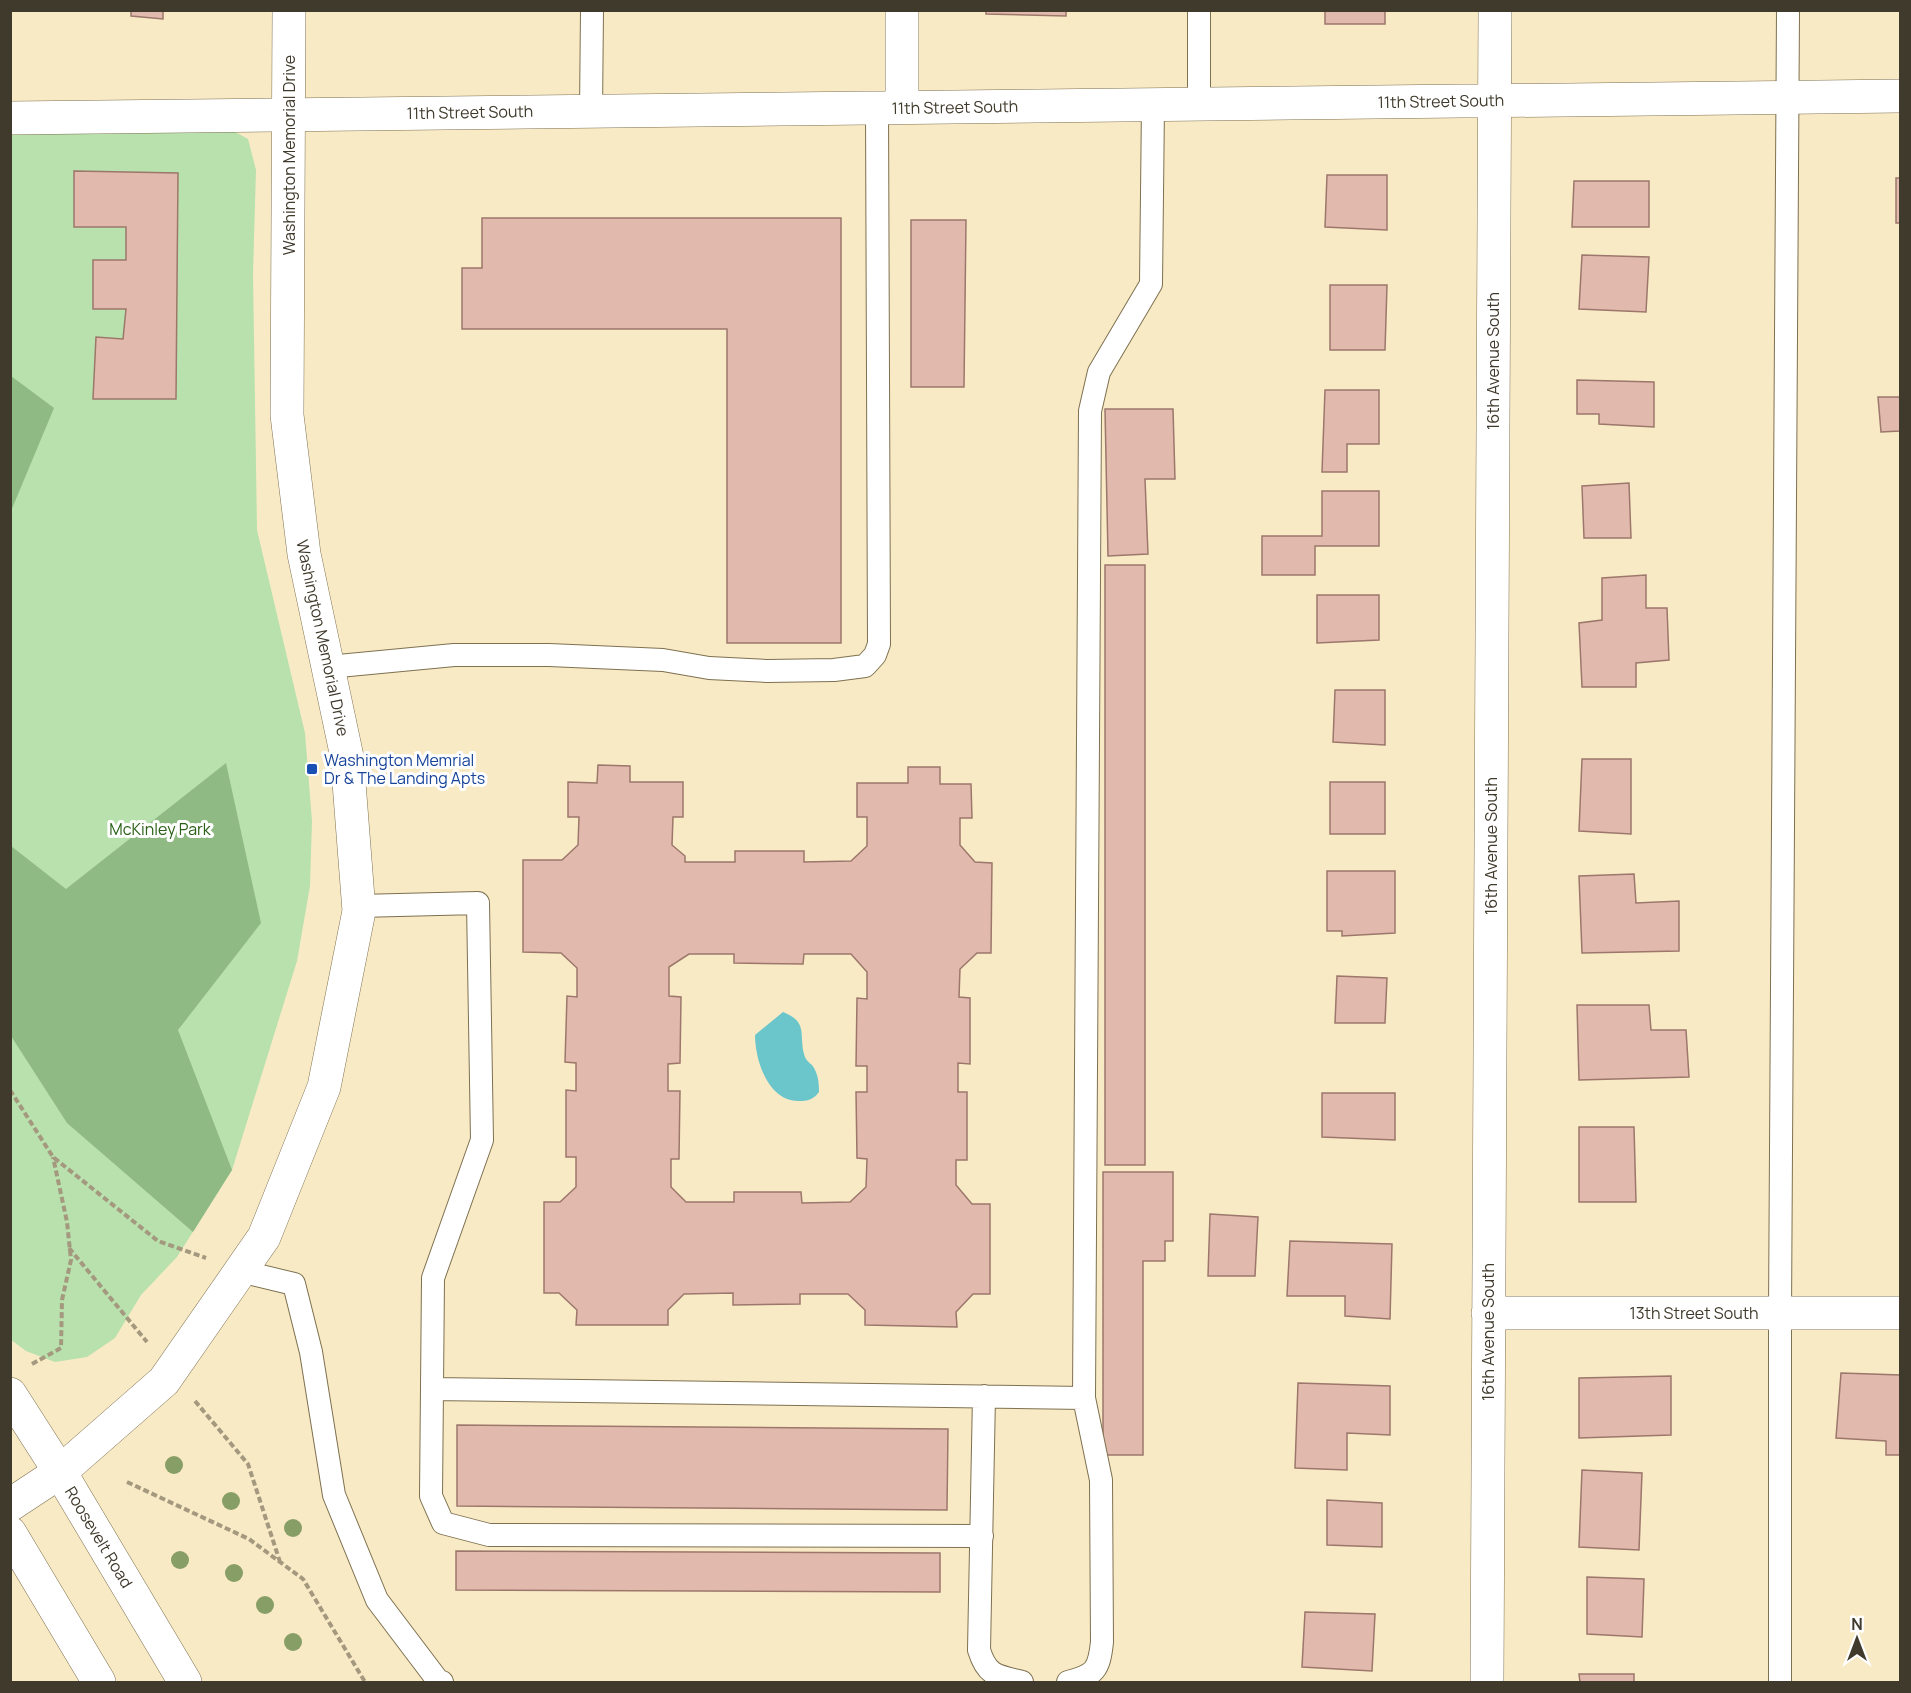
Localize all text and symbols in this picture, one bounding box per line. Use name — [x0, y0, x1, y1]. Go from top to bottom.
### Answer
street label: Washington Memorial Drive — [278, 55, 300, 255]
street label: 11th Street South — [1378, 89, 1504, 113]
street label: 11th Street South — [892, 95, 1018, 119]
street label: 11th Street South — [407, 100, 533, 124]
street label: 16th Avenue South — [1482, 292, 1504, 430]
street label: Washington Memorial Drive — [291, 538, 355, 738]
place label: Washington Memrial Dr & The Landing Apts — [324, 749, 485, 789]
marker: Washington Memrial Dr & The Landing Apts — [305, 762, 319, 776]
street label: 16th Avenue South — [1480, 777, 1502, 915]
park label: McKinley Park — [109, 818, 212, 840]
street label: 16th Avenue South — [1477, 1263, 1499, 1401]
street label: 13th Street South — [1629, 1302, 1759, 1324]
street label: Roosevelt Road — [60, 1482, 138, 1592]
north arrow — [1827, 1609, 1887, 1669]
text: N — [1851, 1613, 1863, 1635]

